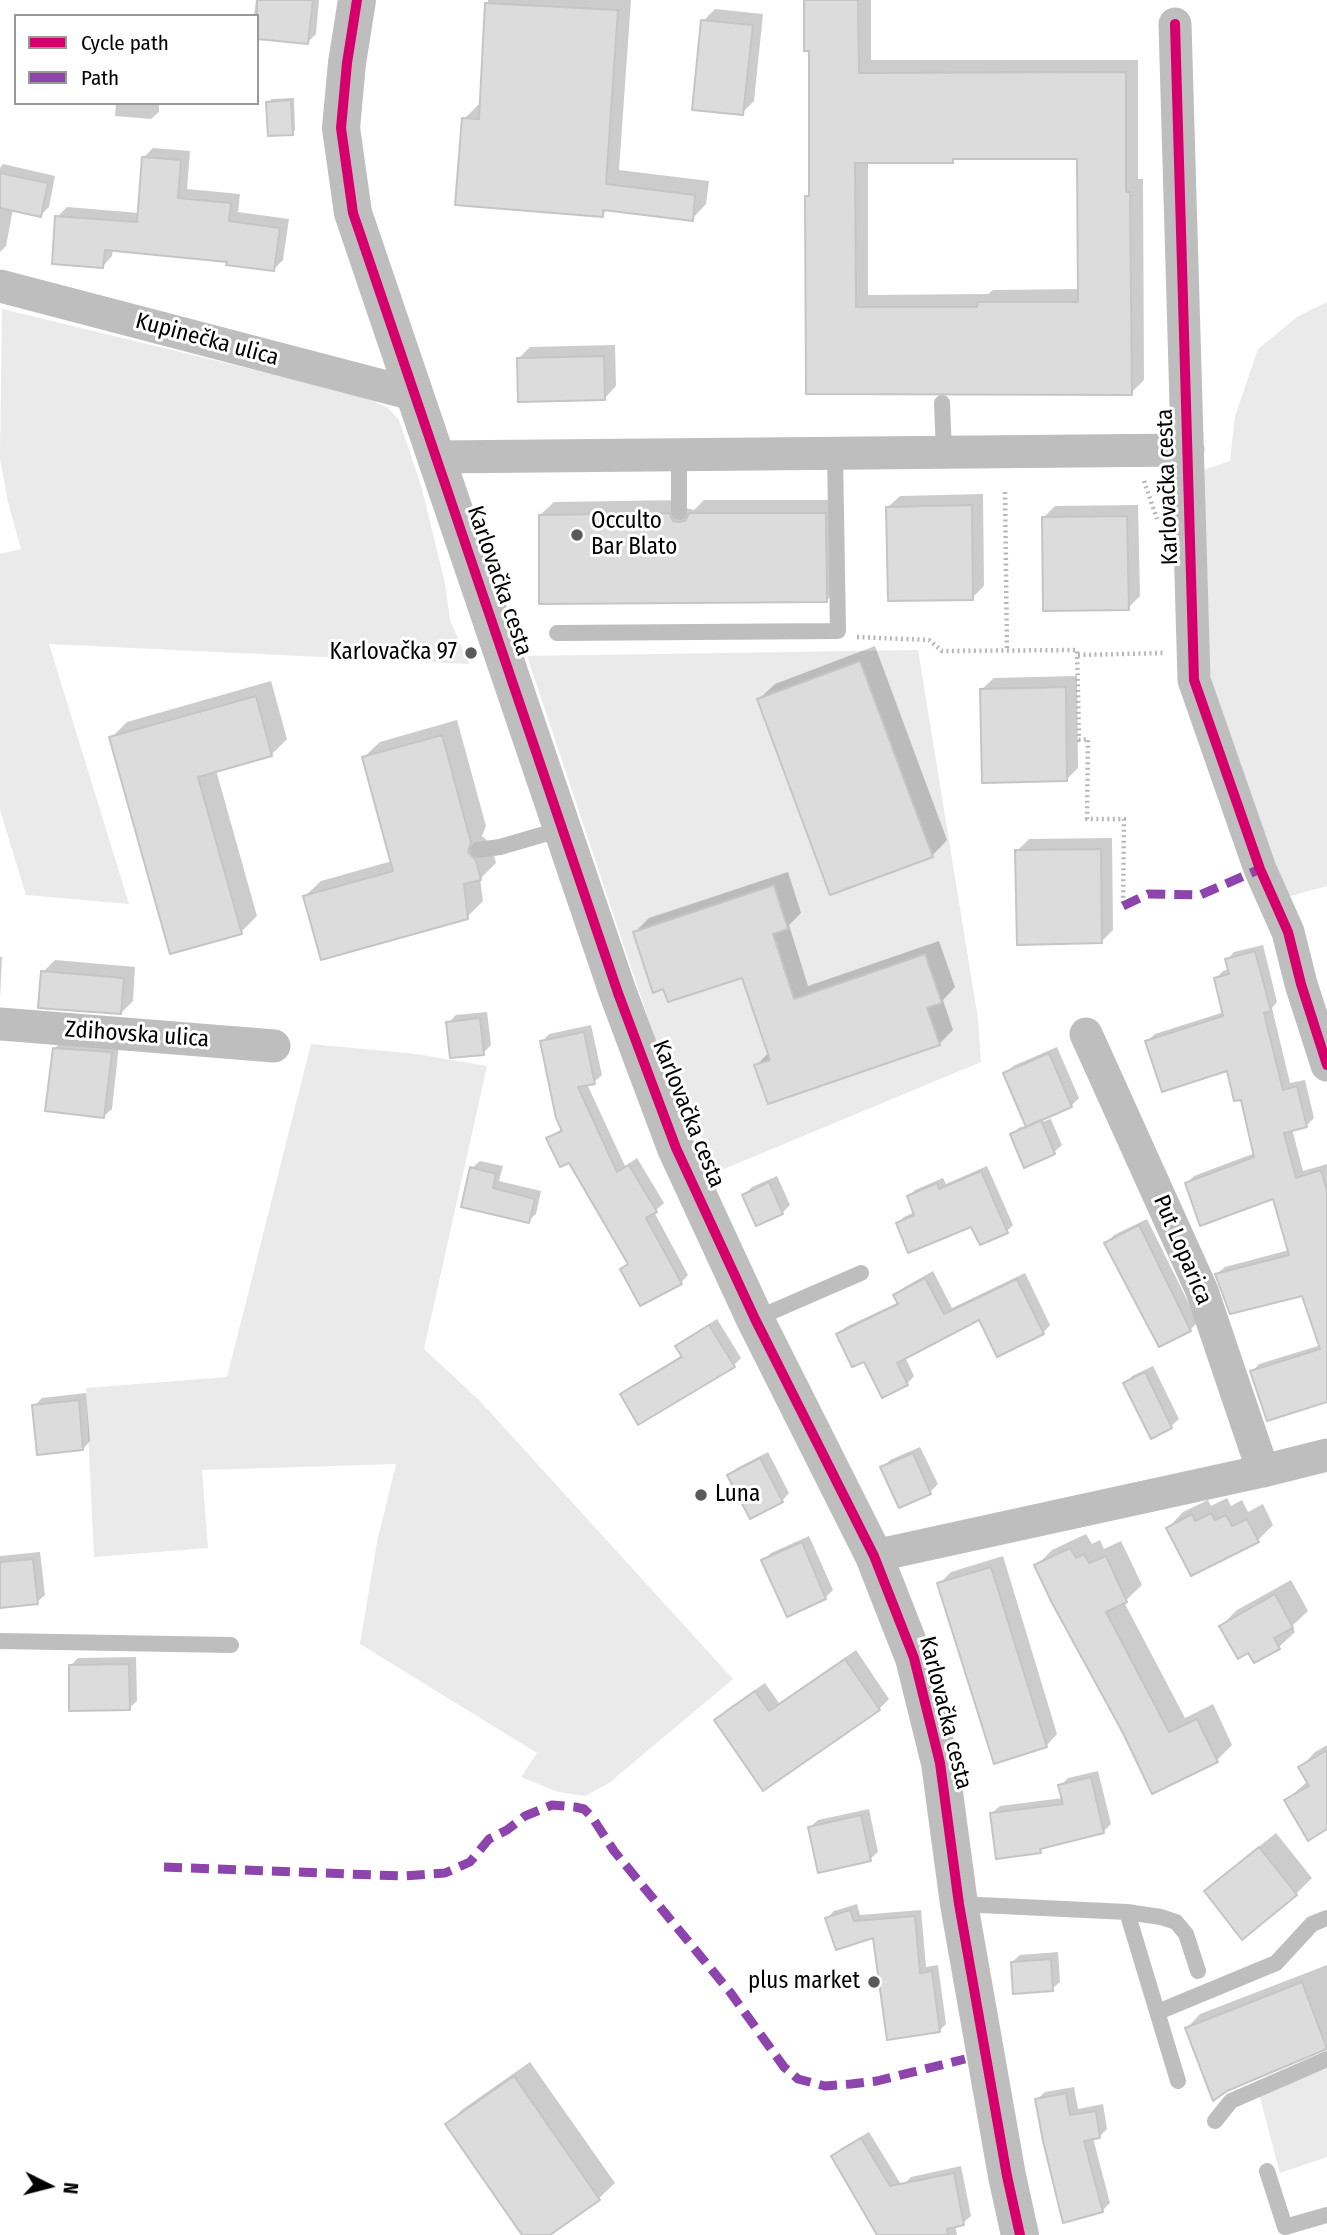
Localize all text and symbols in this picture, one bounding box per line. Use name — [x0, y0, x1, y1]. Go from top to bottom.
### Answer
legend — [14, 14, 259, 105]
text: Cycle path — [81, 30, 169, 56]
text: Path — [81, 65, 119, 91]
street label: Kupinečka ulica — [132, 308, 282, 372]
street label: Karlovačka cesta — [1151, 408, 1185, 566]
street label: Karlovačka cesta — [460, 502, 538, 660]
place label: Occulto Bar Blato — [591, 508, 677, 562]
marker: Occulto Bar Blato — [569, 527, 585, 543]
place label: Karlovačka 97 — [329, 639, 457, 667]
marker: Karlovačka 97 — [463, 645, 479, 661]
street label: Zdihovska ulica — [64, 1016, 210, 1054]
street label: Karlovačka cesta — [646, 1036, 730, 1192]
street label: Put Loparica — [1147, 1191, 1217, 1309]
place label: Luna — [715, 1481, 760, 1509]
marker: Luna — [693, 1487, 709, 1503]
street label: Karlovačka cesta — [913, 1634, 977, 1792]
place label: plus market — [748, 1968, 860, 1996]
marker: plus market — [866, 1974, 882, 1990]
north arrow — [14, 2151, 84, 2221]
text: N — [58, 2181, 82, 2195]

